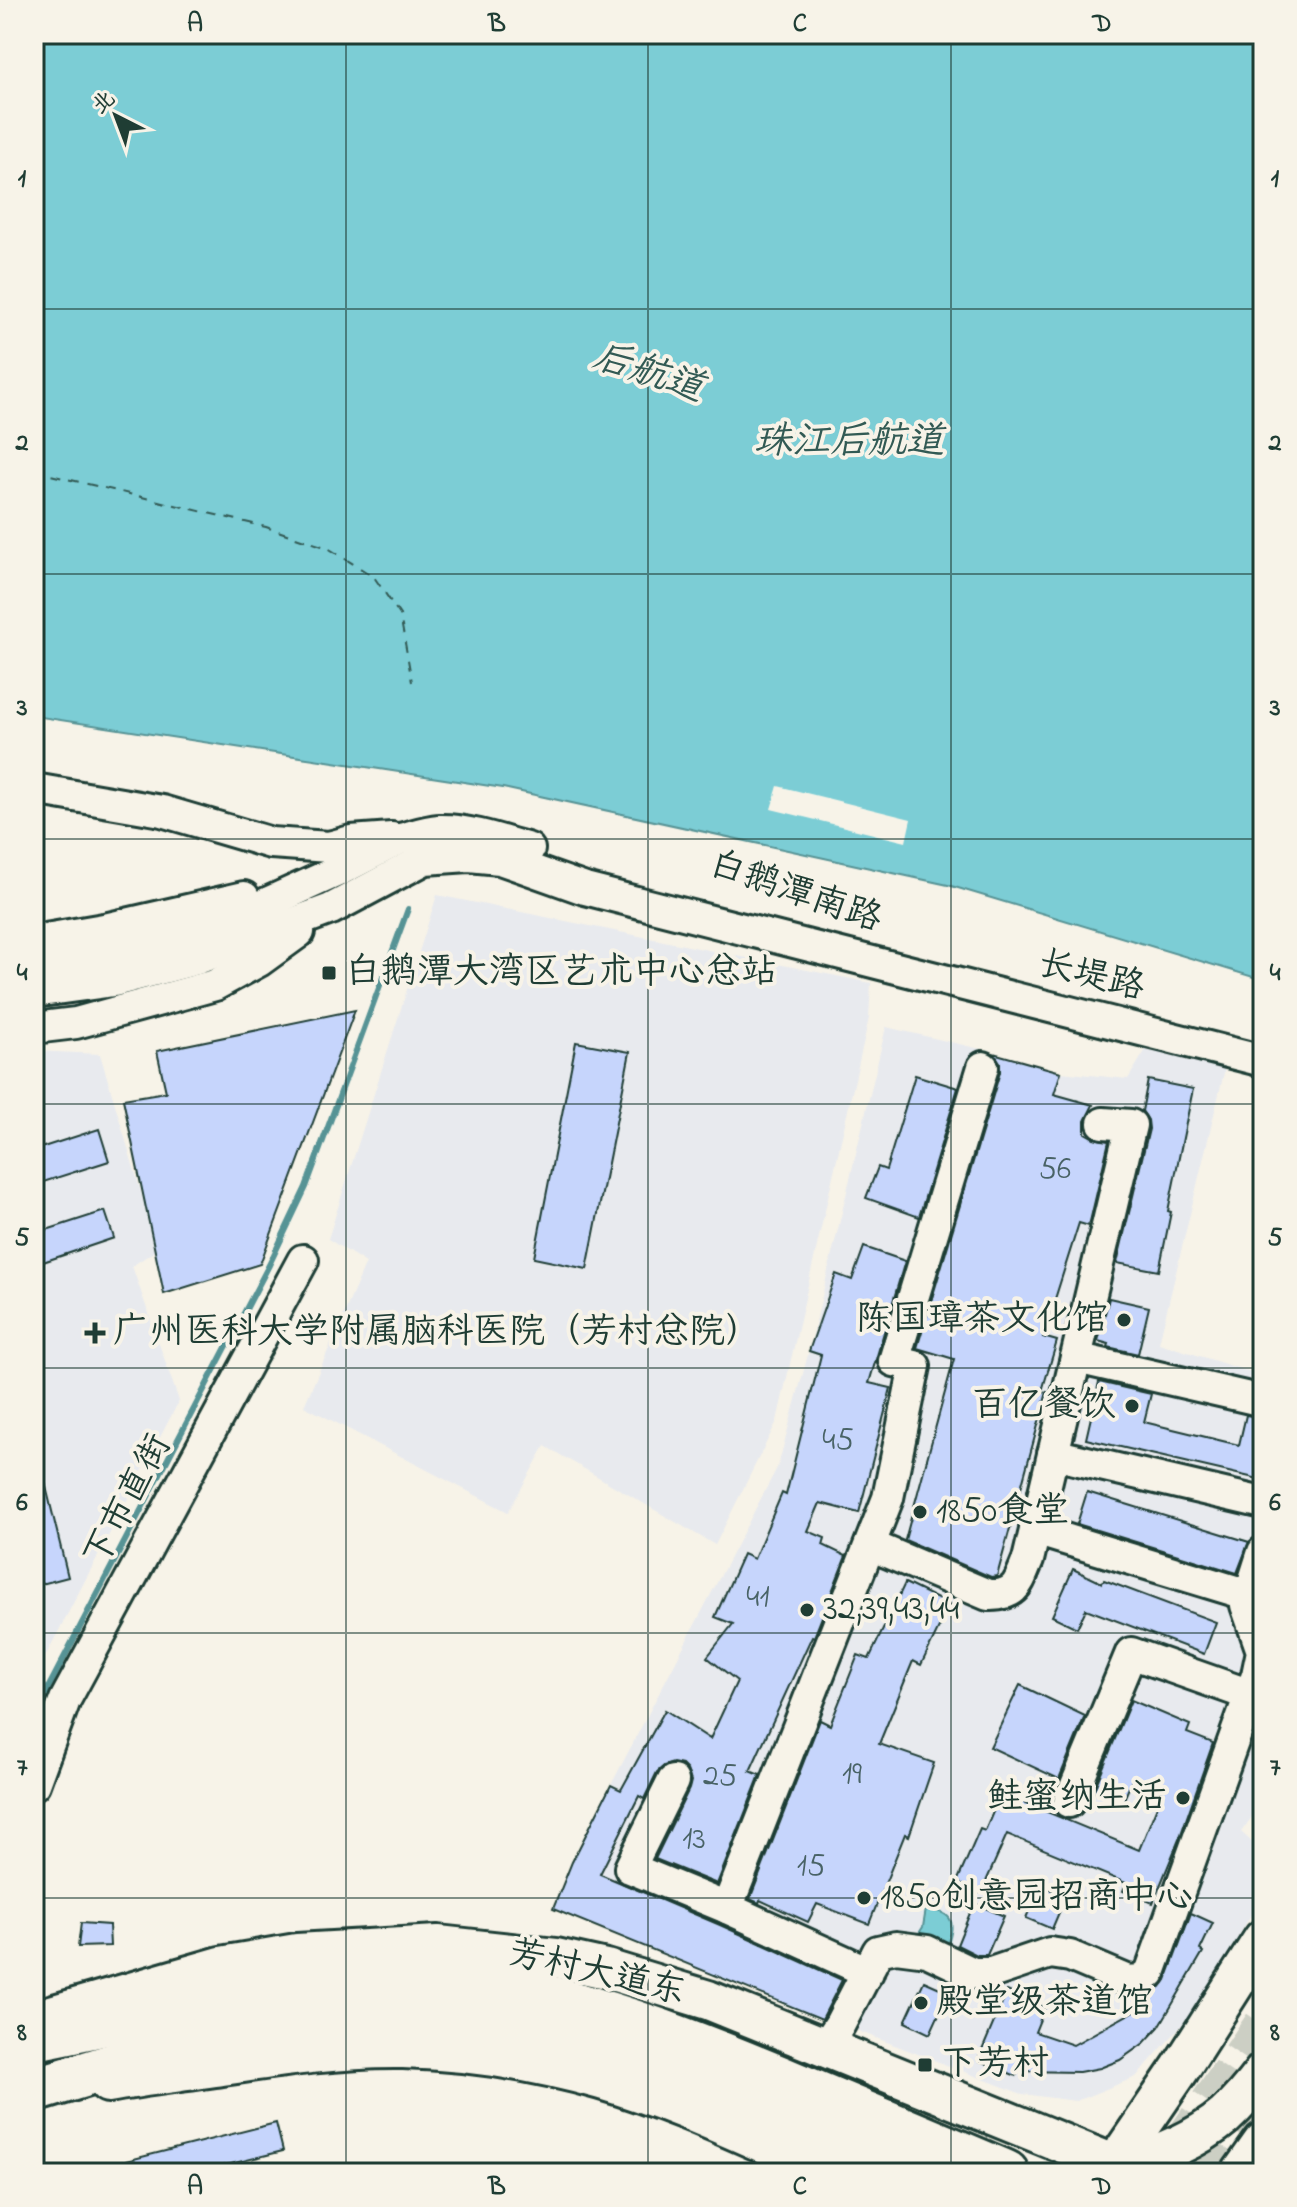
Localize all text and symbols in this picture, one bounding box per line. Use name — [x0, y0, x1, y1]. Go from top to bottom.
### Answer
text: A — [187, 6, 203, 44]
text: B — [487, 6, 506, 44]
text: C — [793, 6, 807, 44]
text: D — [1091, 6, 1112, 44]
north arrow — [76, 76, 156, 156]
text: 北 — [86, 84, 124, 123]
text: 1 — [18, 161, 27, 199]
text: 1 — [1271, 161, 1280, 199]
water label: 后航道 — [585, 330, 714, 419]
water label: 珠江后航道 — [754, 415, 947, 471]
text: 2 — [15, 425, 29, 463]
text: 2 — [1268, 425, 1282, 463]
text: 3 — [16, 690, 28, 728]
text: 3 — [1269, 690, 1281, 728]
street label: 白鹅潭南路 — [701, 839, 889, 947]
street label: 长堤路 — [1032, 938, 1150, 1016]
place label: 白鹅潭大湾区艺术中心总站 — [345, 947, 777, 1000]
text: 4 — [17, 955, 28, 993]
text: 4 — [1270, 955, 1281, 993]
marker: 白鹅潭大湾区艺术中心总站 — [320, 964, 338, 982]
house number: 56 — [1039, 1147, 1071, 1194]
text: 5 — [15, 1220, 30, 1258]
text: 5 — [1268, 1220, 1283, 1258]
place label: 陈国璋茶文化馆 — [856, 1294, 1108, 1347]
place label: 广州医科大学附属脑科医院（芳村总院） — [113, 1307, 761, 1360]
marker: 陈国璋茶文化馆 — [1115, 1311, 1133, 1329]
marker: 广州医科大学附属脑科医院（芳村总院） — [84, 1322, 106, 1344]
place label: 百亿餐饮 — [972, 1380, 1116, 1433]
marker: 百亿餐饮 — [1123, 1397, 1141, 1415]
house number: 45 — [822, 1418, 854, 1465]
street label: 下市直街 — [72, 1425, 186, 1577]
text: 6 — [16, 1485, 28, 1523]
text: 6 — [1269, 1485, 1281, 1523]
place label: 1850食堂 — [936, 1486, 1069, 1539]
marker: 1850食堂 — [911, 1503, 929, 1521]
house number: 41 — [746, 1575, 770, 1622]
place label: 32,39,43,44 — [823, 1584, 960, 1637]
marker: 32,39,43,44 — [798, 1601, 816, 1619]
text: 7 — [17, 1750, 28, 1788]
text: 7 — [1270, 1750, 1281, 1788]
house number: 19 — [842, 1752, 862, 1799]
house number: 25 — [703, 1754, 737, 1801]
place label: 鲑蜜纳生活 — [987, 1772, 1167, 1825]
marker: 鲑蜜纳生活 — [1174, 1789, 1192, 1807]
house number: 13 — [682, 1817, 706, 1864]
house number: 15 — [797, 1844, 825, 1891]
place label: 1850创意园招商中心 — [880, 1872, 1193, 1925]
marker: 1850创意园招商中心 — [855, 1889, 873, 1907]
street label: 芳村大道东 — [503, 1928, 691, 2020]
place label: 殿堂级茶道馆 — [937, 1977, 1153, 2030]
marker: 殿堂级茶道馆 — [912, 1994, 930, 2012]
text: 8 — [16, 2015, 27, 2053]
text: 8 — [1269, 2015, 1280, 2053]
place label: 下芳村 — [941, 2039, 1049, 2092]
marker: 下芳村 — [916, 2056, 934, 2074]
text: A — [187, 2169, 203, 2207]
text: B — [487, 2169, 506, 2207]
text: C — [793, 2169, 807, 2207]
text: D — [1091, 2169, 1112, 2207]

